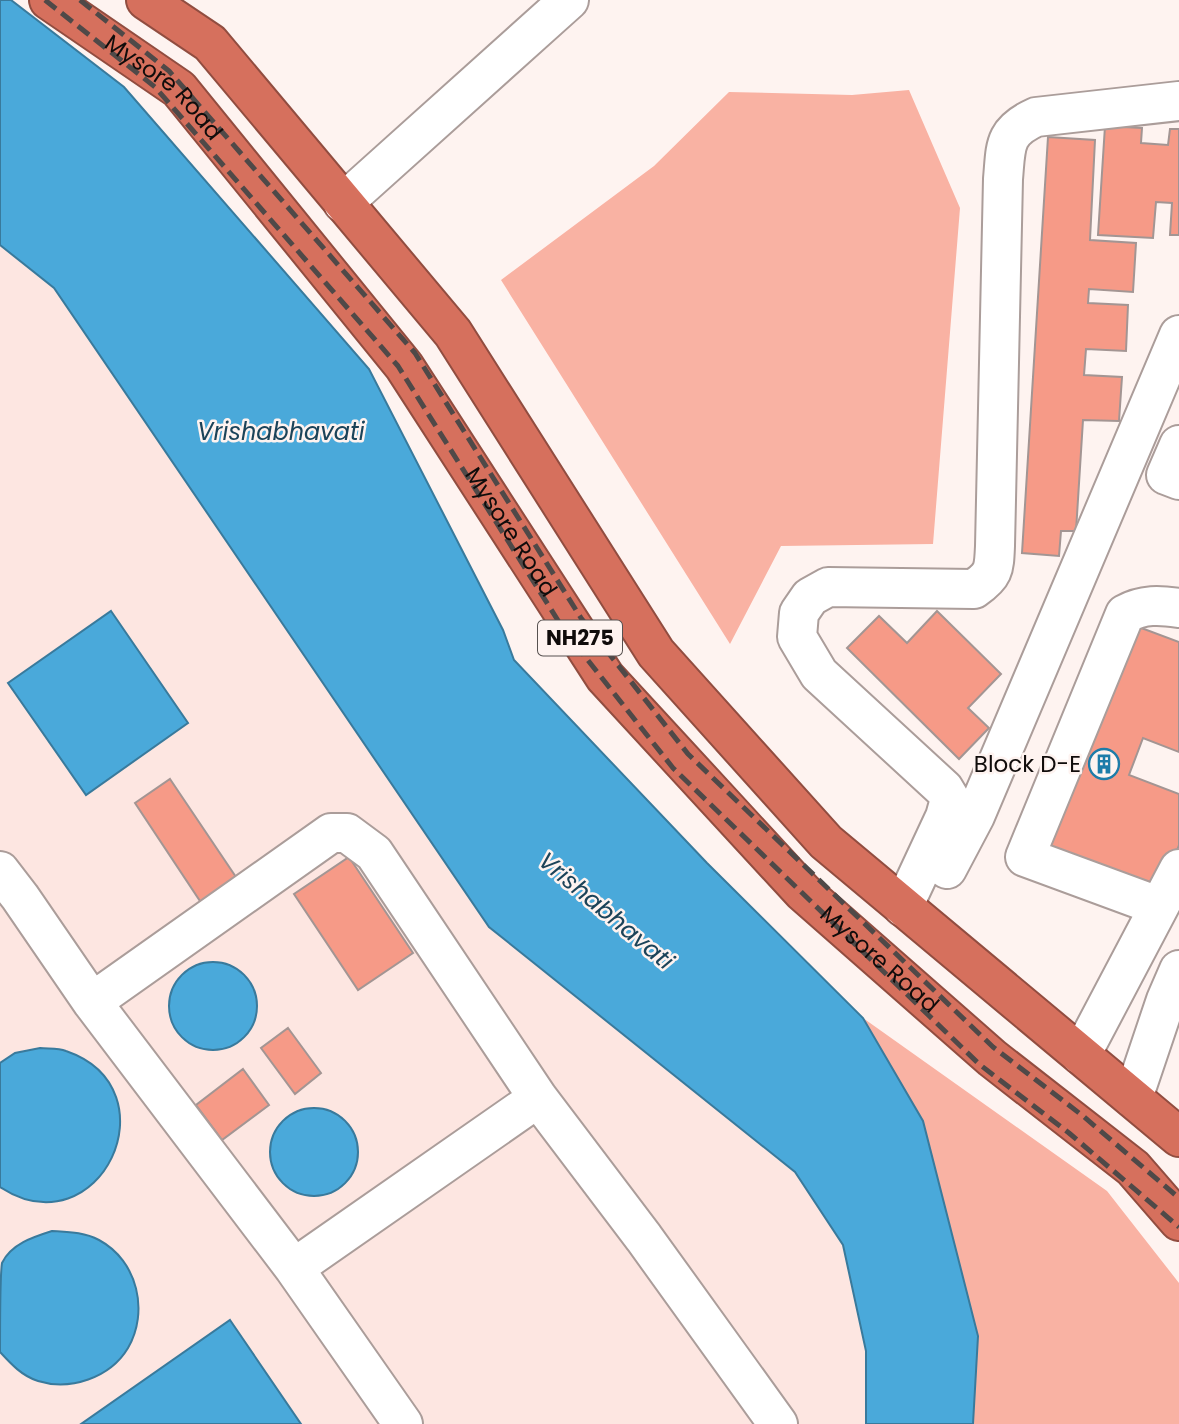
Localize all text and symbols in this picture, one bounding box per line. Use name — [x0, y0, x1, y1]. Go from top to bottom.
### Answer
street label: Mysore Road — [98, 27, 230, 147]
water label: Vrishabhavati — [197, 415, 366, 448]
street label: Mysore Road — [458, 461, 565, 603]
road number: NH275 — [538, 620, 622, 656]
building icon: Block D-E — [1087, 747, 1121, 781]
place label: Block D-E — [974, 748, 1081, 780]
water label: Vrishabhavati — [532, 844, 682, 978]
street label: Mysore Road — [813, 898, 946, 1020]

